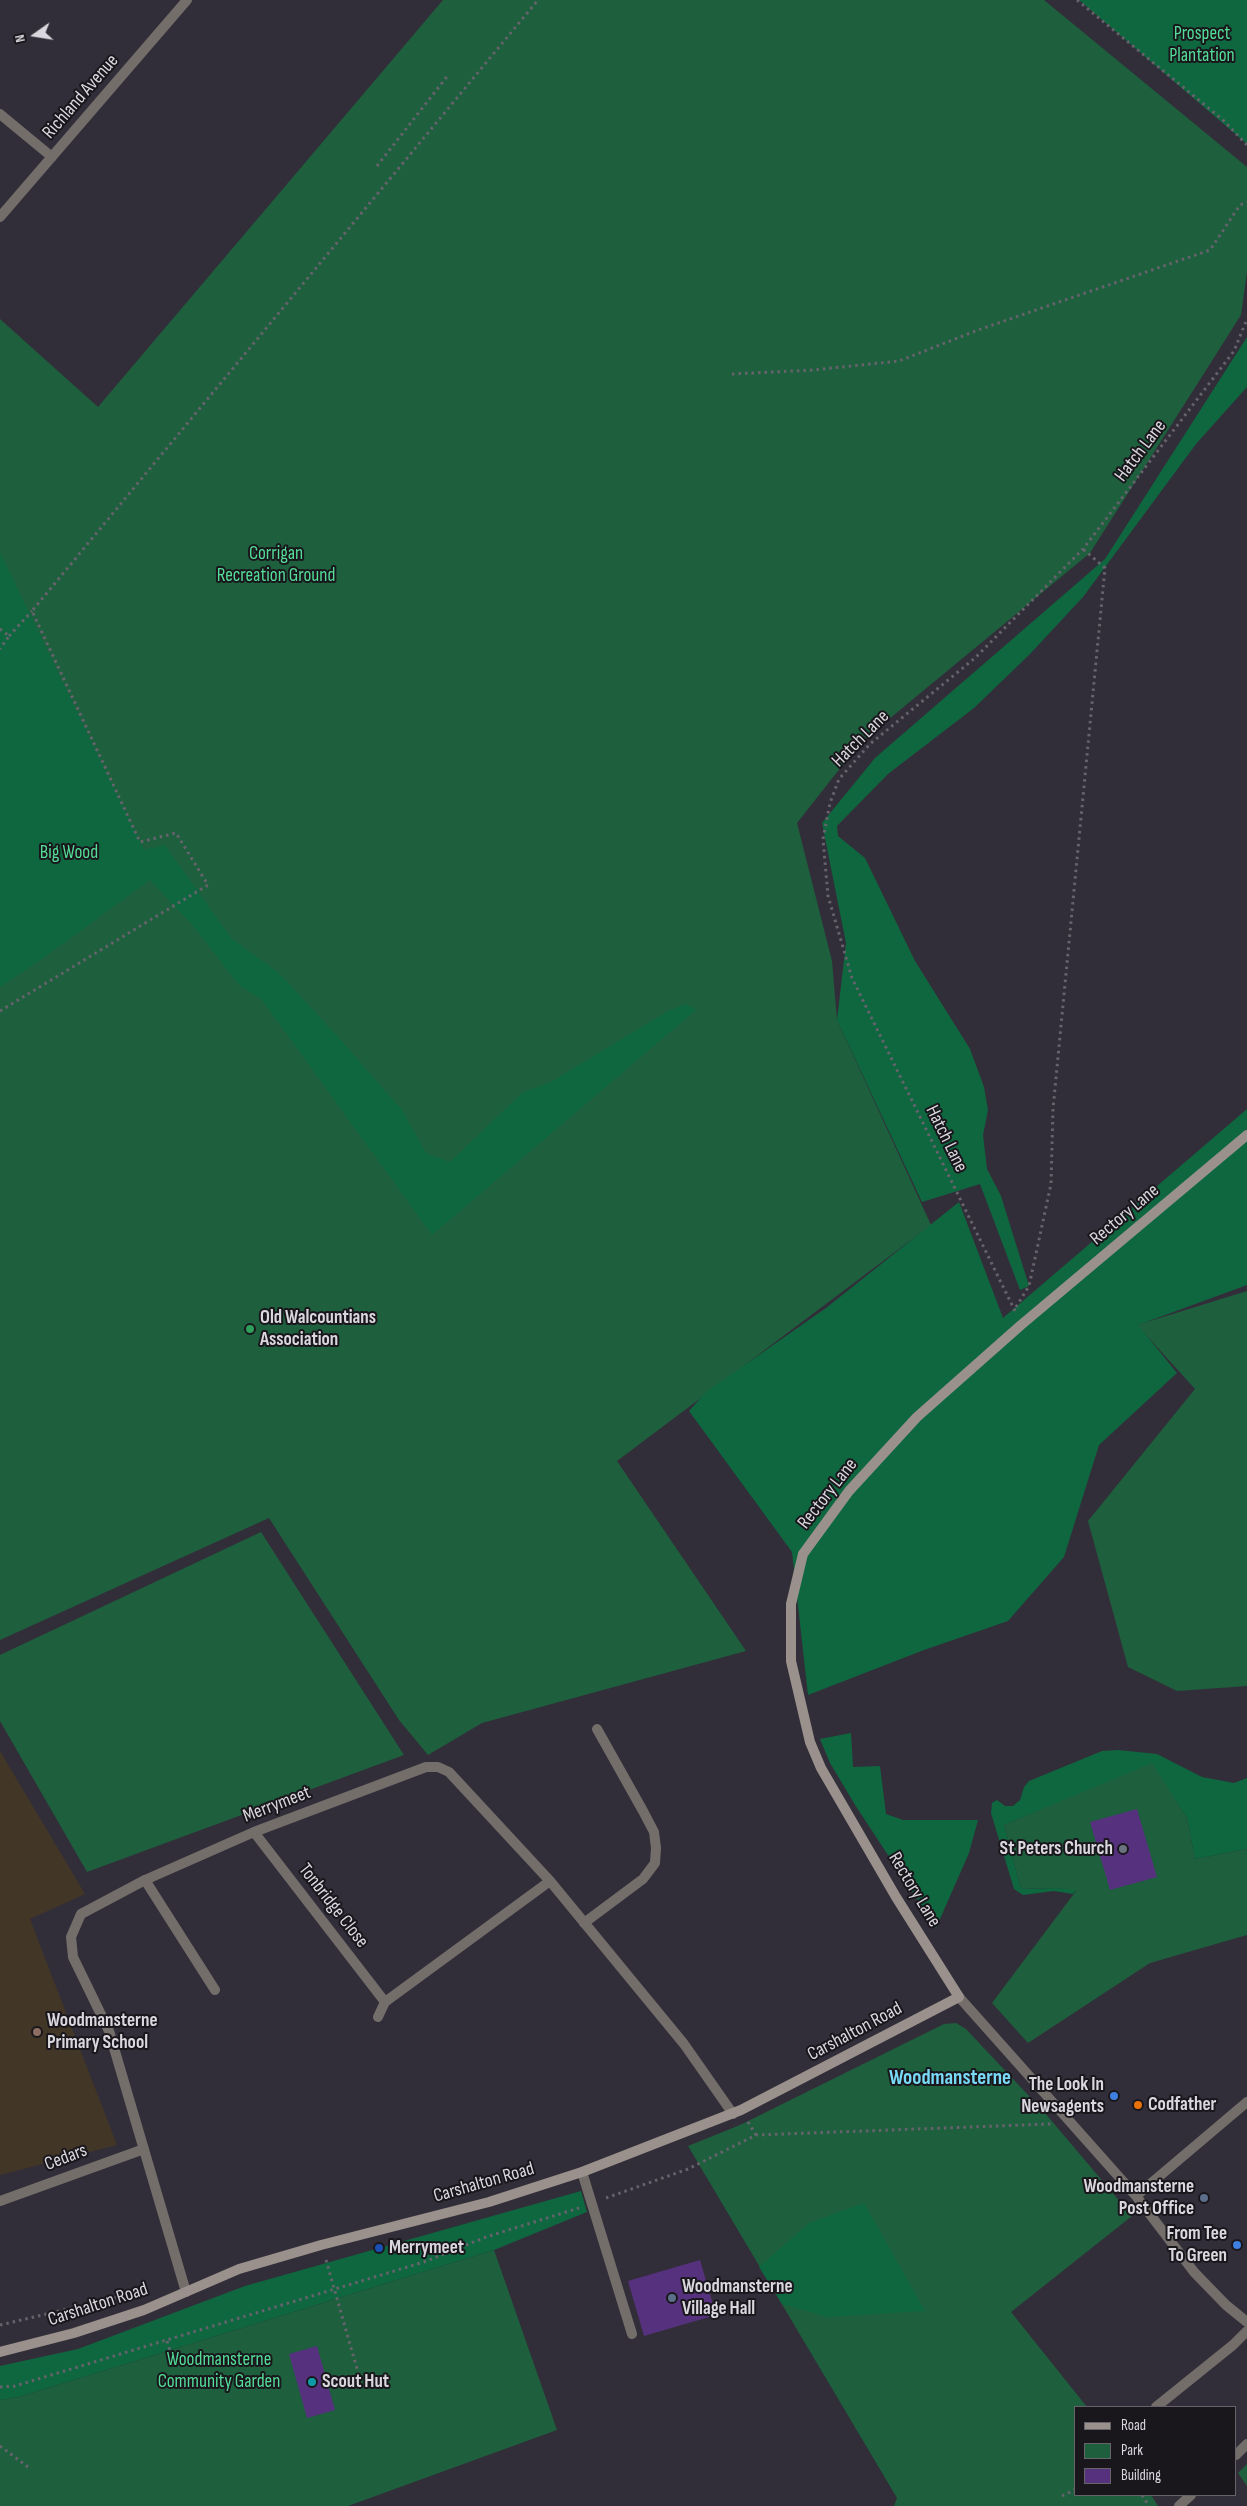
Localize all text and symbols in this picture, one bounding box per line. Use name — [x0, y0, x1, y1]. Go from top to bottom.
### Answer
north arrow — [10, 10, 60, 60]
park label: Prospect Plantation — [1169, 23, 1235, 67]
text: N — [11, 33, 29, 44]
street label: Richland Avenue — [38, 50, 124, 144]
street label: Hatch Lane — [1110, 416, 1172, 486]
park label: Corrigan Recreation Ground — [217, 543, 335, 587]
street label: Hatch Lane — [828, 706, 894, 772]
park label: Big Wood — [40, 842, 98, 864]
street label: Hatch Lane — [920, 1102, 972, 1176]
street label: Rectory Lane — [1086, 1180, 1164, 1250]
place label: Old Walcountians Association — [260, 1307, 376, 1351]
marker: Old Walcountians Association — [244, 1323, 256, 1335]
street label: Rectory Lane — [793, 1454, 863, 1534]
street label: Merrymeet — [240, 1782, 314, 1828]
place label: St Peters Church — [1000, 1838, 1113, 1860]
marker: St Peters Church — [1117, 1843, 1129, 1855]
street label: Rectory Lane — [883, 1848, 945, 1932]
street label: Tonbridge Close — [293, 1859, 373, 1953]
street label: Carshalton Road — [804, 1998, 906, 2066]
place label: Woodmansterne Primary School — [47, 2010, 158, 2054]
marker: Woodmansterne Primary School — [31, 2026, 43, 2038]
district label: Woodmansterne — [889, 2066, 1011, 2092]
place label: The Look In Newsagents — [1021, 2074, 1104, 2118]
marker: The Look In Newsagents — [1108, 2090, 1120, 2102]
place label: Codfather — [1148, 2094, 1216, 2116]
marker: Codfather — [1132, 2099, 1144, 2111]
street label: Cedars — [41, 2139, 91, 2177]
street label: Carshalton Road — [431, 2158, 537, 2208]
place label: Woodmansterne Post Office — [1083, 2176, 1194, 2220]
marker: Woodmansterne Post Office — [1198, 2192, 1210, 2204]
place label: From Tee To Green — [1166, 2223, 1227, 2267]
place label: Merrymeet — [389, 2237, 464, 2259]
marker: From Tee To Green — [1231, 2239, 1243, 2251]
marker: Merrymeet — [373, 2242, 385, 2254]
place label: Woodmansterne Village Hall — [682, 2276, 793, 2320]
street label: Carshalton Road — [45, 2278, 151, 2332]
marker: Woodmansterne Village Hall — [666, 2292, 678, 2304]
park label: Woodmansterne Community Garden — [158, 2349, 280, 2393]
place label: Scout Hut — [322, 2371, 389, 2393]
marker: Scout Hut — [306, 2376, 318, 2388]
legend — [1074, 2406, 1237, 2496]
text: Road — [1121, 2416, 1146, 2435]
text: Park — [1121, 2441, 1143, 2460]
text: Building — [1121, 2466, 1161, 2485]

